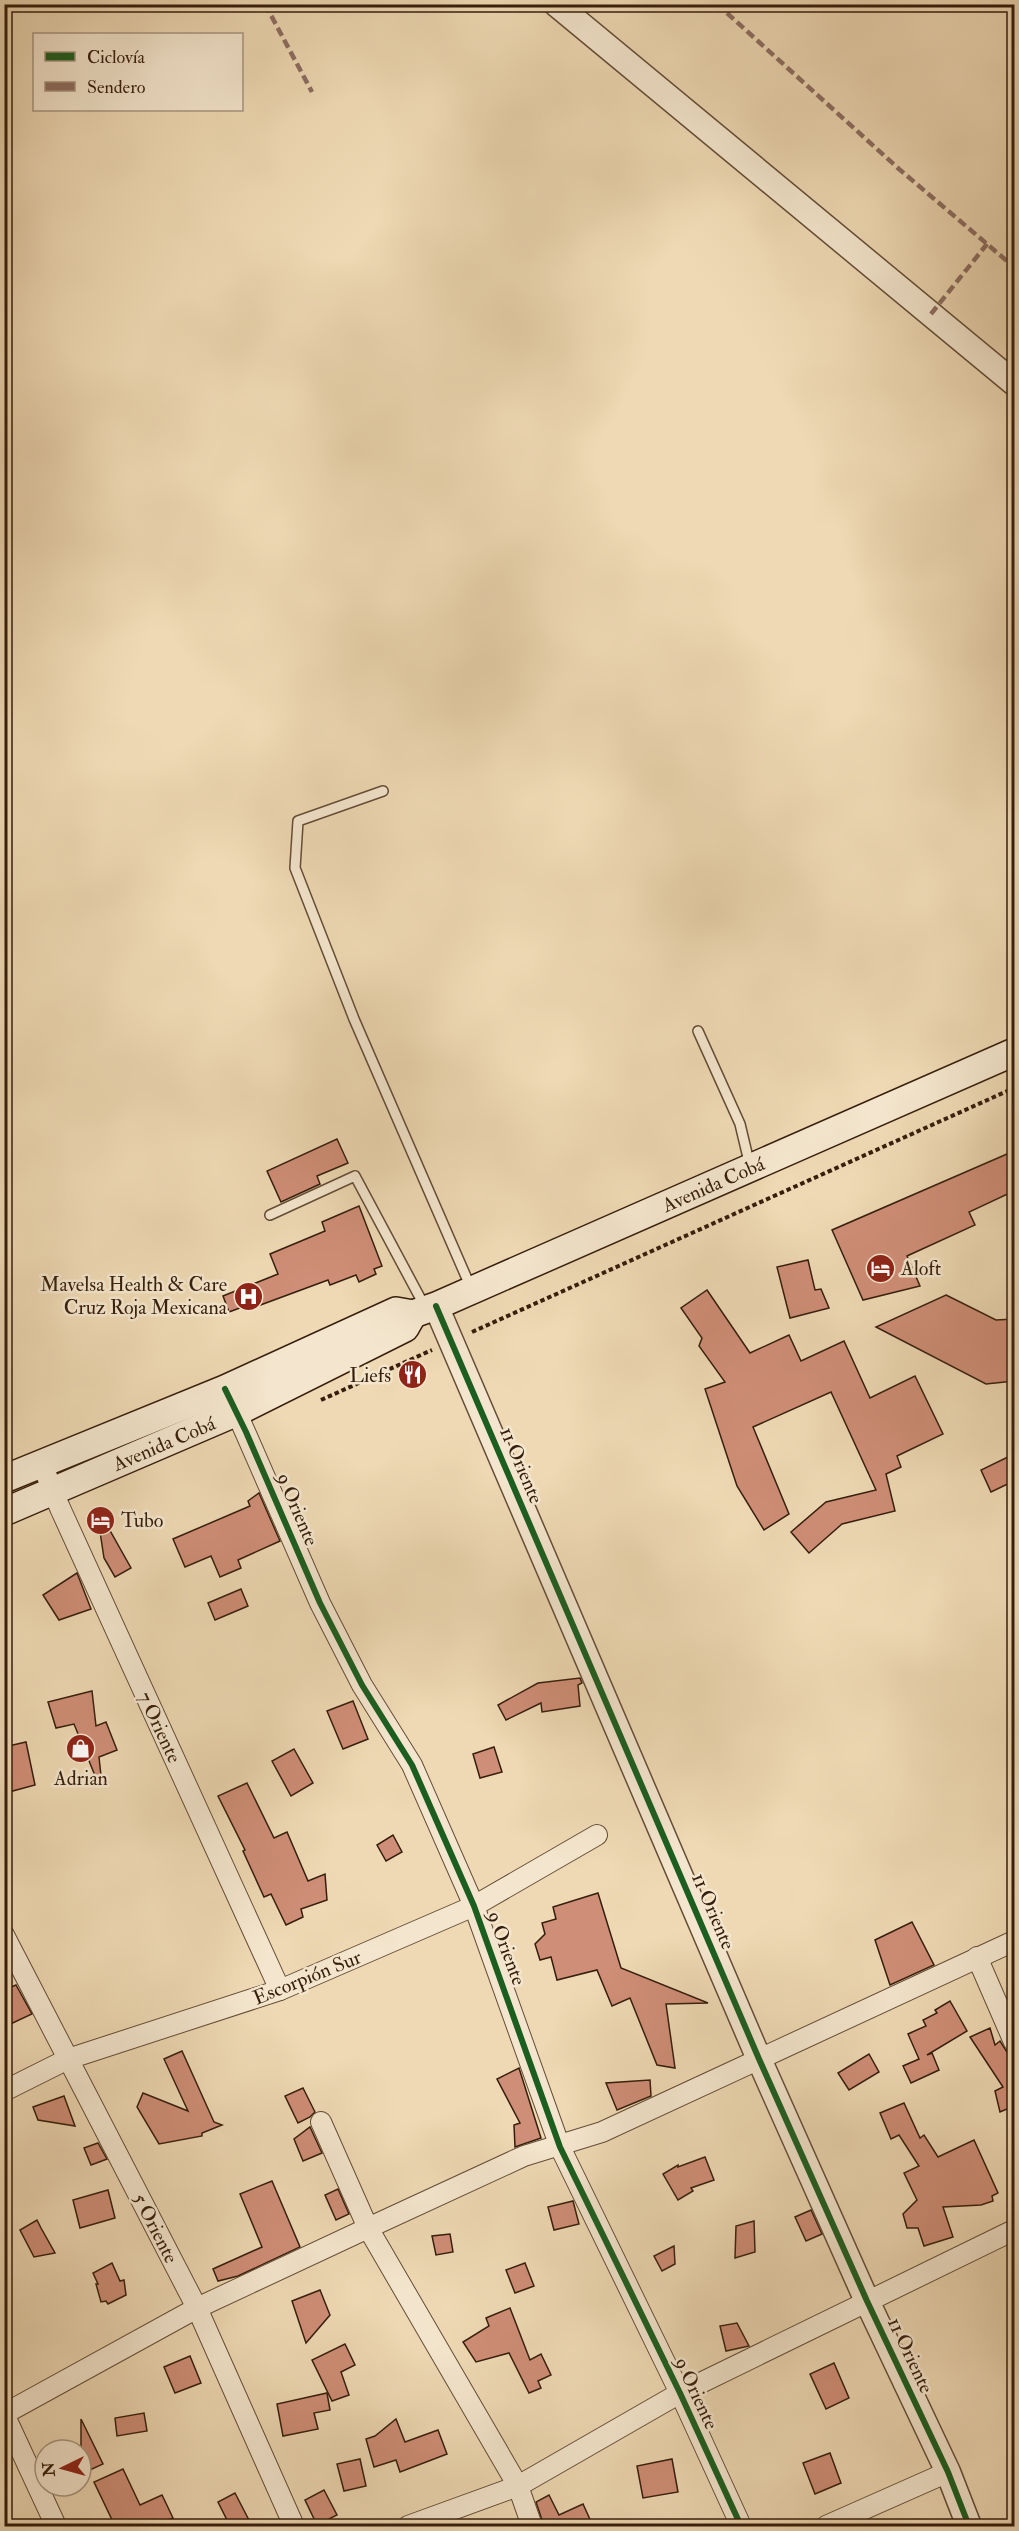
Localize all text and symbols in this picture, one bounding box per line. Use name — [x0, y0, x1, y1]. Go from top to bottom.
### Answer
legend — [33, 33, 243, 111]
text: Ciclovía — [87, 46, 146, 69]
text: Sendero — [87, 76, 146, 99]
street label: Avenida Cobá — [657, 1151, 769, 1218]
hotel icon: Aloft — [864, 1252, 896, 1284]
place label: Aloft — [900, 1256, 942, 1281]
place label: Mavelsa Health & Care Cruz Roja Mexicana — [40, 1272, 228, 1320]
hospital icon: Mavelsa Health & Care Cruz Roja Mexicana — [232, 1280, 264, 1312]
restaurant icon: Liefs — [396, 1359, 428, 1391]
place label: Liefs — [350, 1363, 391, 1388]
street label: Avenida Cobá — [108, 1411, 220, 1477]
street label: 11 Oriente — [494, 1423, 549, 1507]
street label: 9 Oriente — [270, 1467, 324, 1549]
hotel icon: Tubo — [84, 1504, 116, 1536]
place label: Tubo — [121, 1508, 164, 1533]
street label: 7 Oriente — [132, 1688, 187, 1767]
shop icon: Adrian — [65, 1732, 97, 1764]
place label: Adrian — [53, 1766, 108, 1791]
street label: 11 Oriente — [686, 1869, 741, 1953]
street label: 9 Oriente — [481, 1906, 531, 1989]
street label: Escorpión Sur — [249, 1944, 366, 2011]
street label: 5 Oriente — [127, 2189, 184, 2267]
street label: 11 Oriente — [882, 2313, 939, 2397]
street label: 9 Oriente — [668, 2351, 724, 2433]
north arrow — [33, 2438, 93, 2498]
text: N — [38, 2461, 60, 2478]

